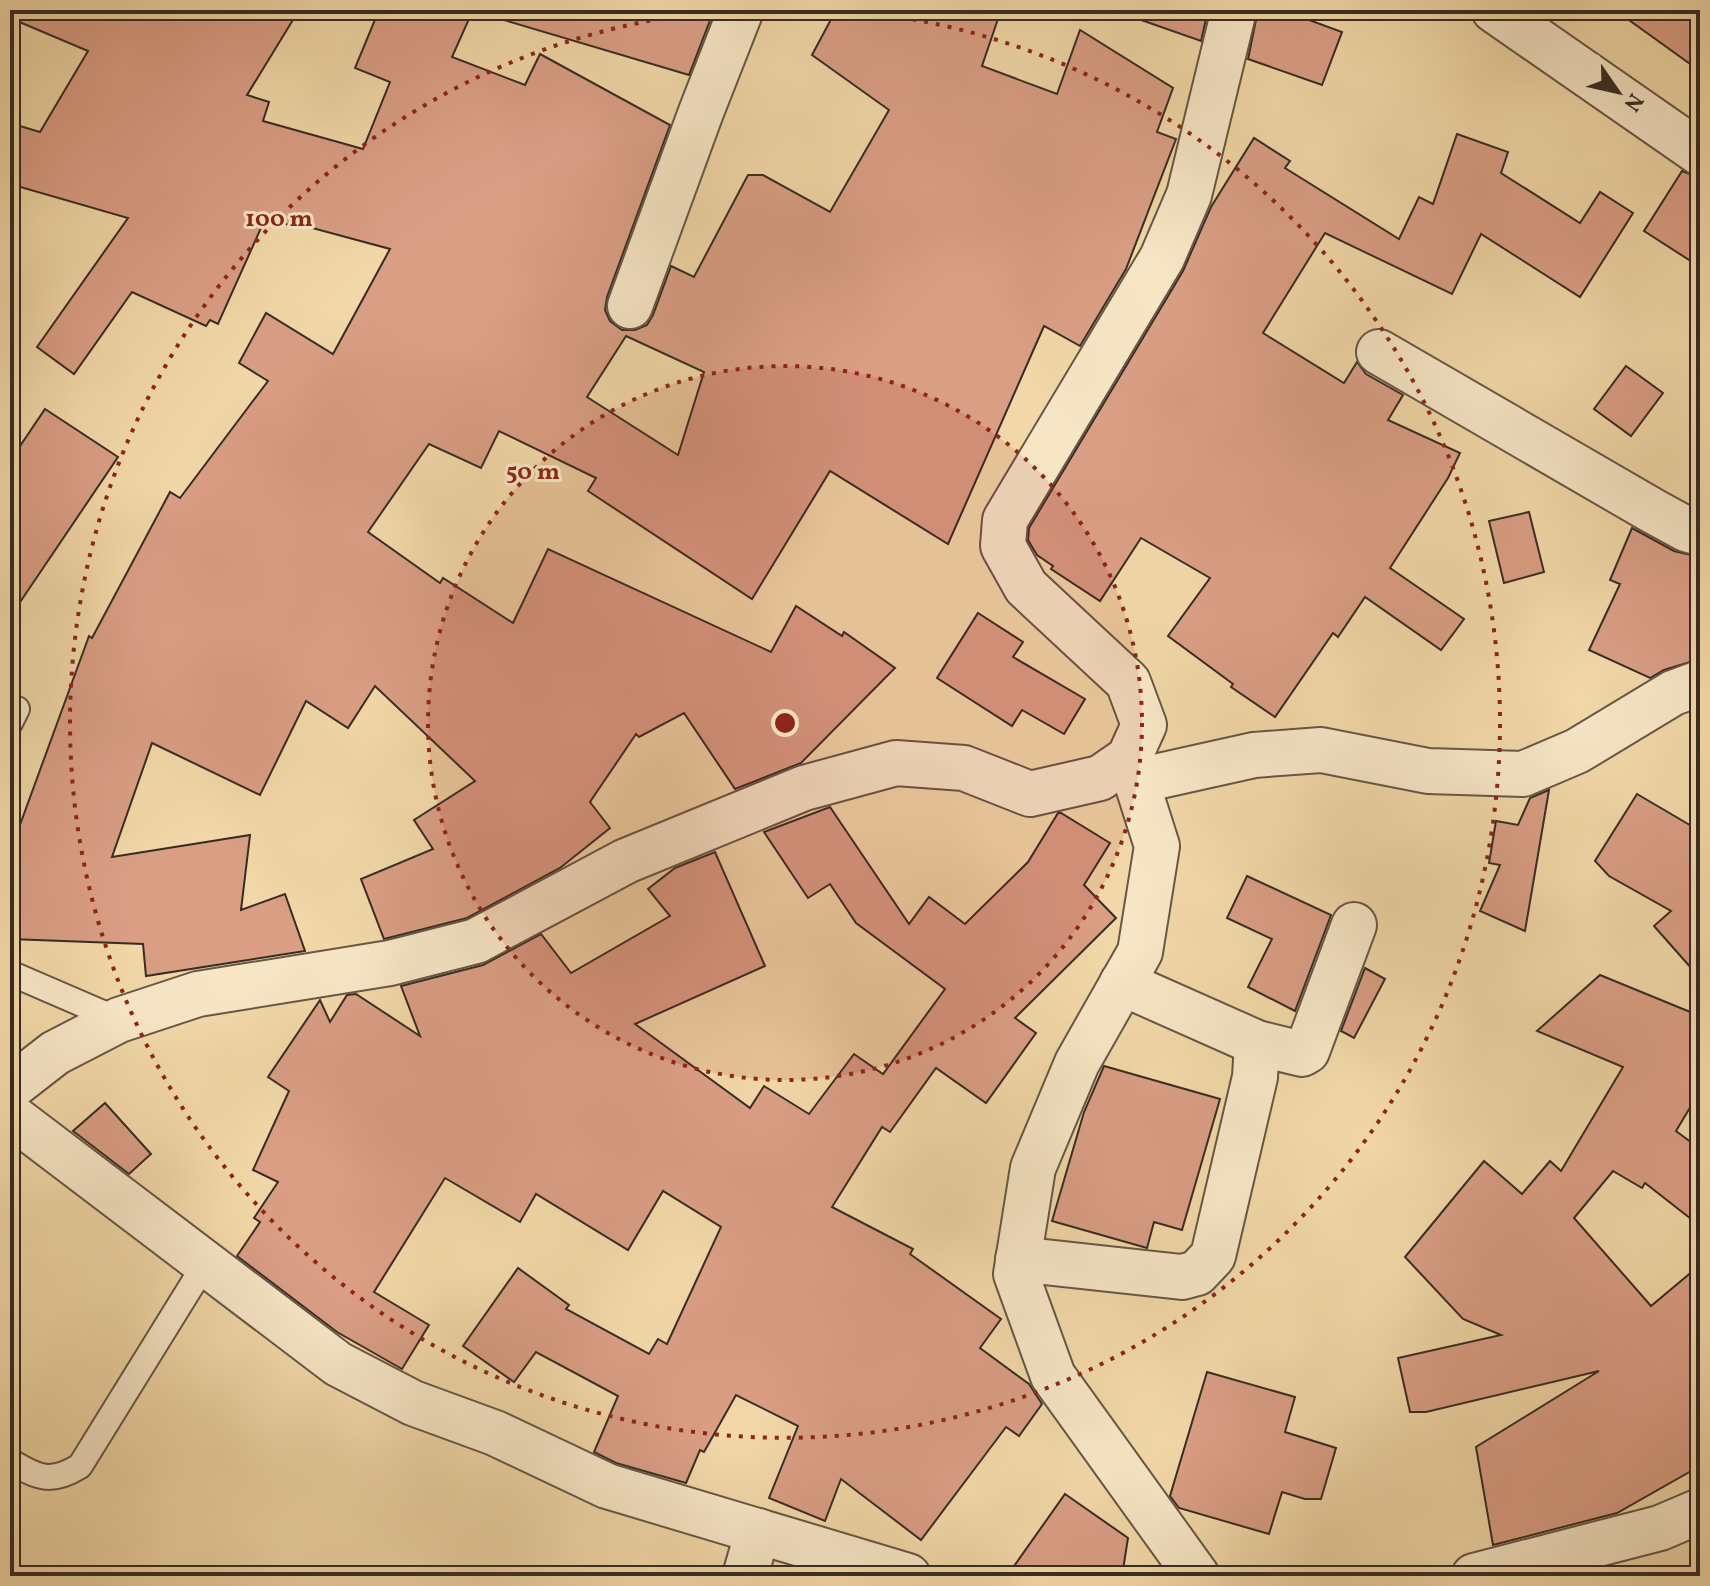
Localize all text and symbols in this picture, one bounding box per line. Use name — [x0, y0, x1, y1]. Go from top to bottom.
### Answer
north arrow — [1578, 52, 1658, 132]
text: N — [1615, 86, 1650, 117]
text: 100 m — [245, 203, 313, 237]
text: 50 m — [506, 456, 560, 490]
centre of rings — [771, 709, 799, 737]

